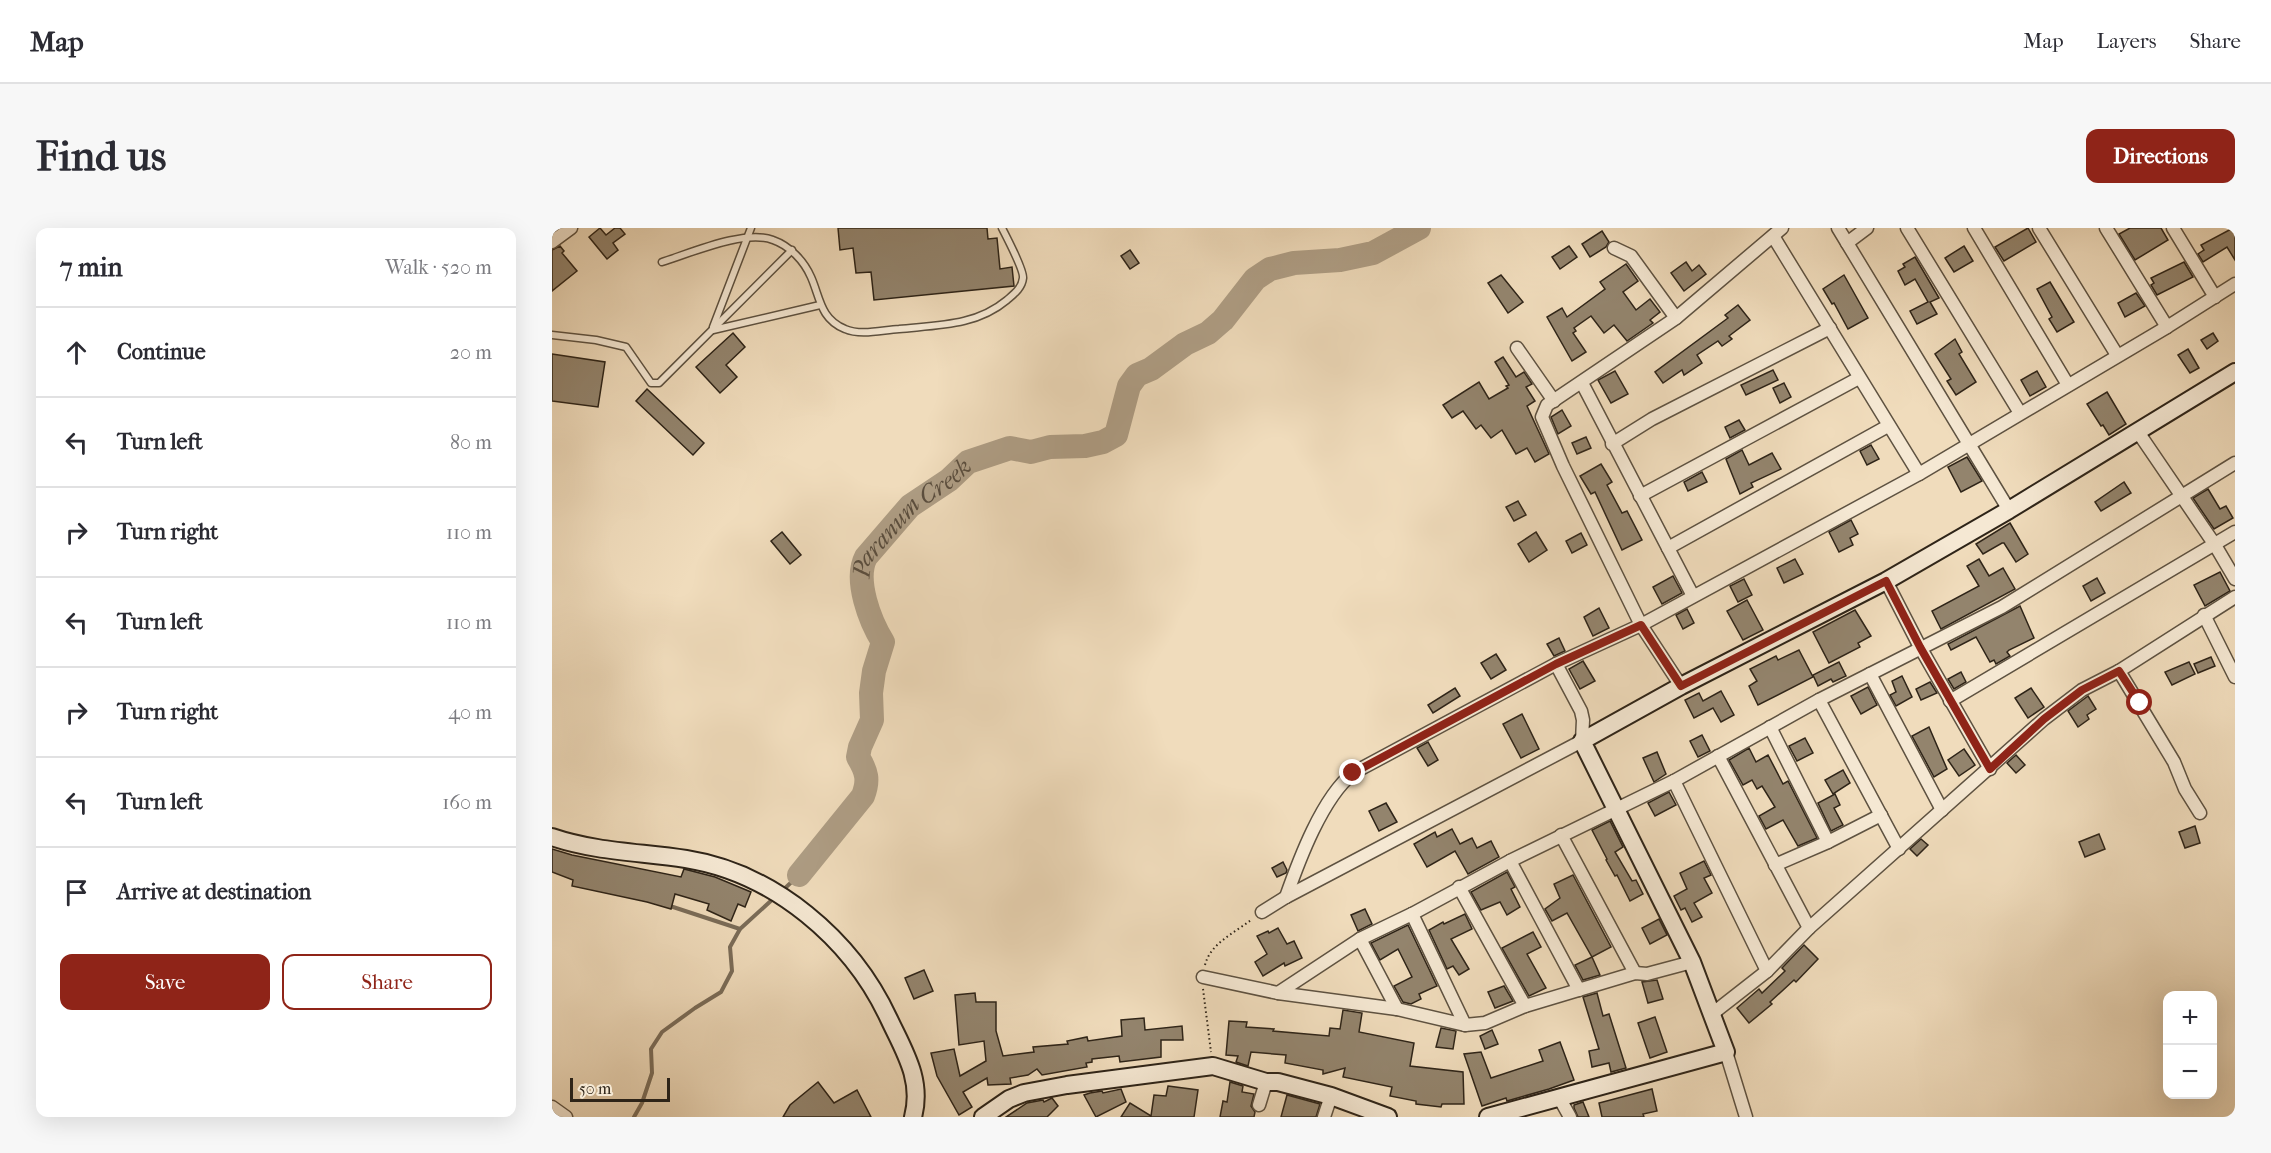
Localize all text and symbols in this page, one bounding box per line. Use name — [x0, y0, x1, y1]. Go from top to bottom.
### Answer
text: Map — [30, 25, 84, 58]
text: Map — [2023, 29, 2064, 53]
text: Layers — [2097, 29, 2156, 53]
text: Share — [2189, 29, 2241, 53]
button: Directions — [2086, 129, 2235, 183]
text: Find us — [36, 132, 166, 181]
text: 7 min — [60, 252, 123, 283]
text: Walk · 520 m — [385, 256, 492, 279]
icon: ahead — [60, 336, 93, 369]
text: Continue — [117, 339, 206, 365]
text: 20 m — [450, 341, 492, 364]
icon: left — [60, 426, 93, 459]
text: Turn left — [117, 429, 203, 455]
text: 80 m — [450, 431, 492, 454]
water label: Paranum Creek — [847, 452, 977, 580]
icon: right — [60, 516, 93, 549]
text: Turn right — [117, 519, 218, 545]
text: 110 m — [446, 521, 492, 544]
icon: left — [60, 606, 93, 639]
text: Turn left — [117, 609, 203, 635]
text: 110 m — [446, 611, 492, 634]
route start — [2126, 689, 2152, 715]
icon: right — [60, 696, 93, 729]
text: Turn right — [117, 699, 218, 725]
text: 40 m — [448, 701, 492, 724]
route end — [1339, 759, 1365, 785]
icon: left — [60, 786, 93, 819]
text: Turn left — [117, 789, 203, 815]
text: 160 m — [442, 791, 492, 814]
icon: arrive — [60, 876, 93, 909]
text: Arrive at destination — [117, 879, 311, 905]
button: Save — [60, 954, 270, 1010]
button: Share — [282, 954, 492, 1010]
map controls — [2163, 991, 2217, 1099]
button: + — [2163, 991, 2217, 1045]
button: − — [2163, 1045, 2217, 1099]
scale bar — [570, 1075, 670, 1102]
text: 50 m — [579, 1079, 611, 1098]

